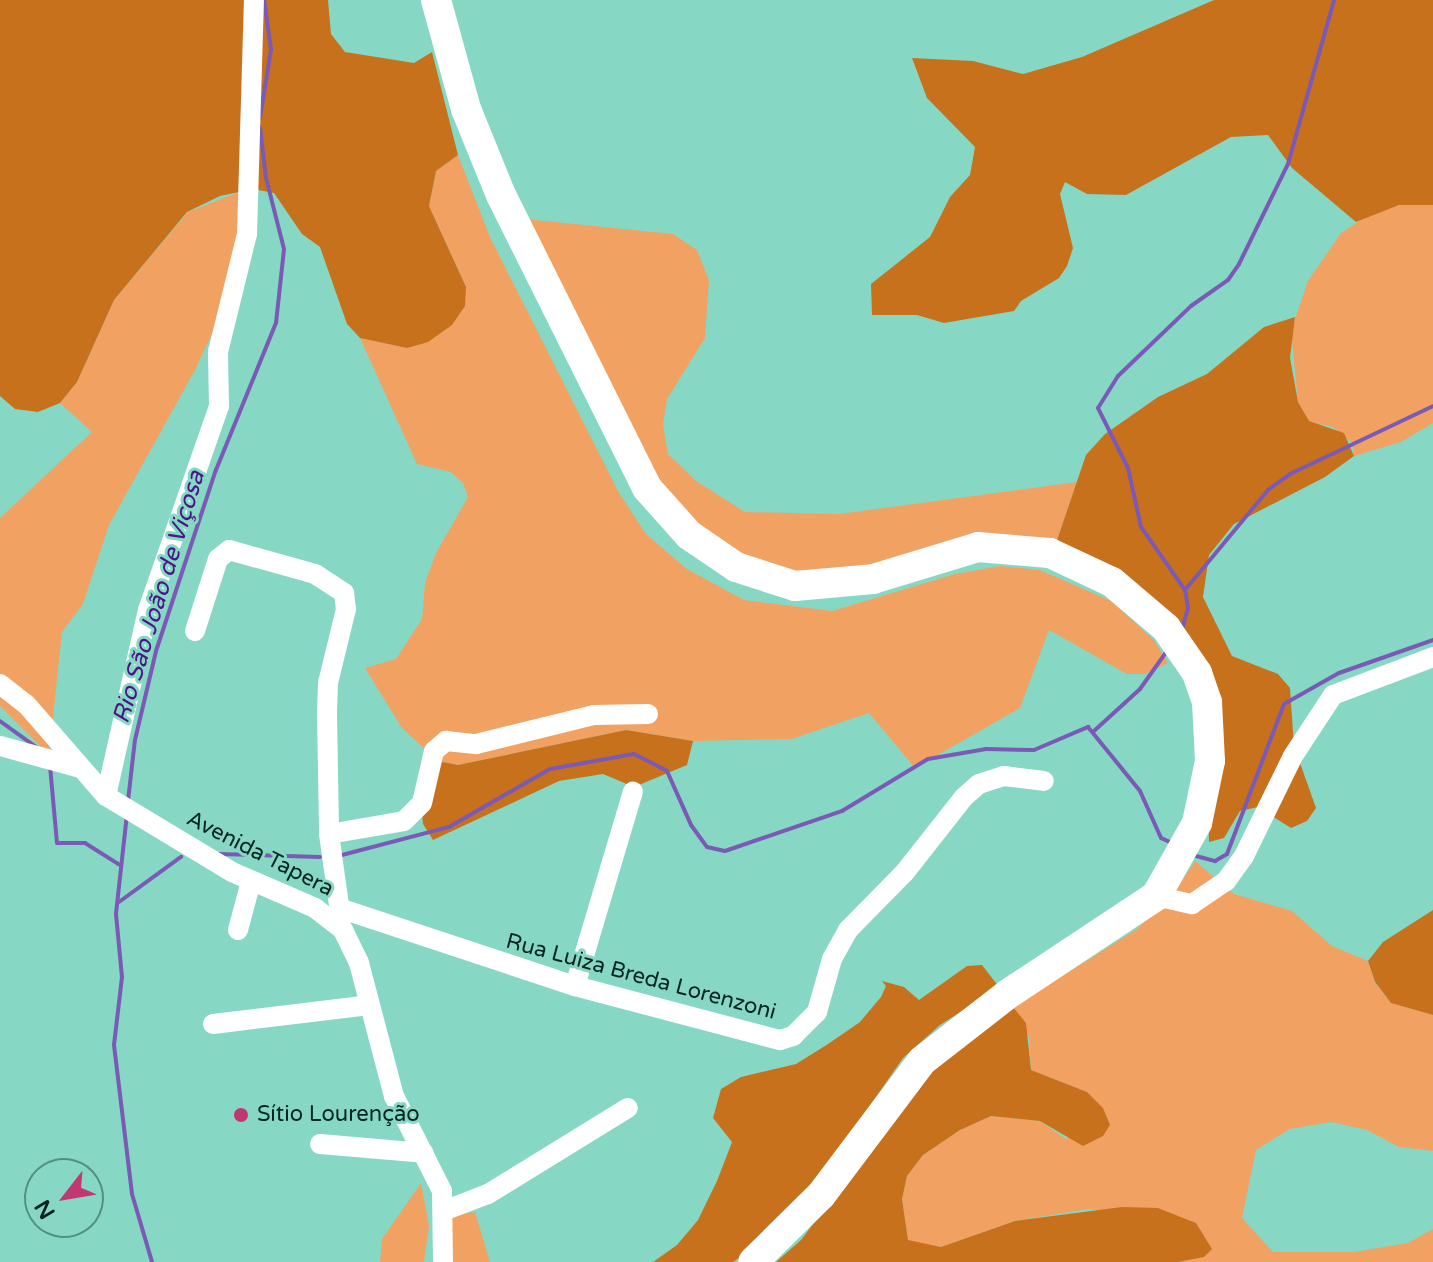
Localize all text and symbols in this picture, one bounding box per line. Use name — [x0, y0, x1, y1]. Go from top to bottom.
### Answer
water label: Rio São João de Viçosa — [107, 467, 211, 727]
street label: Avenida Tapera — [182, 806, 338, 902]
street label: Rua Luiza Breda Lorenzoni — [503, 928, 779, 1026]
place label: Sítio Lourenção — [257, 1102, 420, 1128]
marker: Sítio Lourenção — [232, 1106, 250, 1124]
north arrow — [24, 1158, 104, 1238]
text: N — [29, 1195, 61, 1224]

